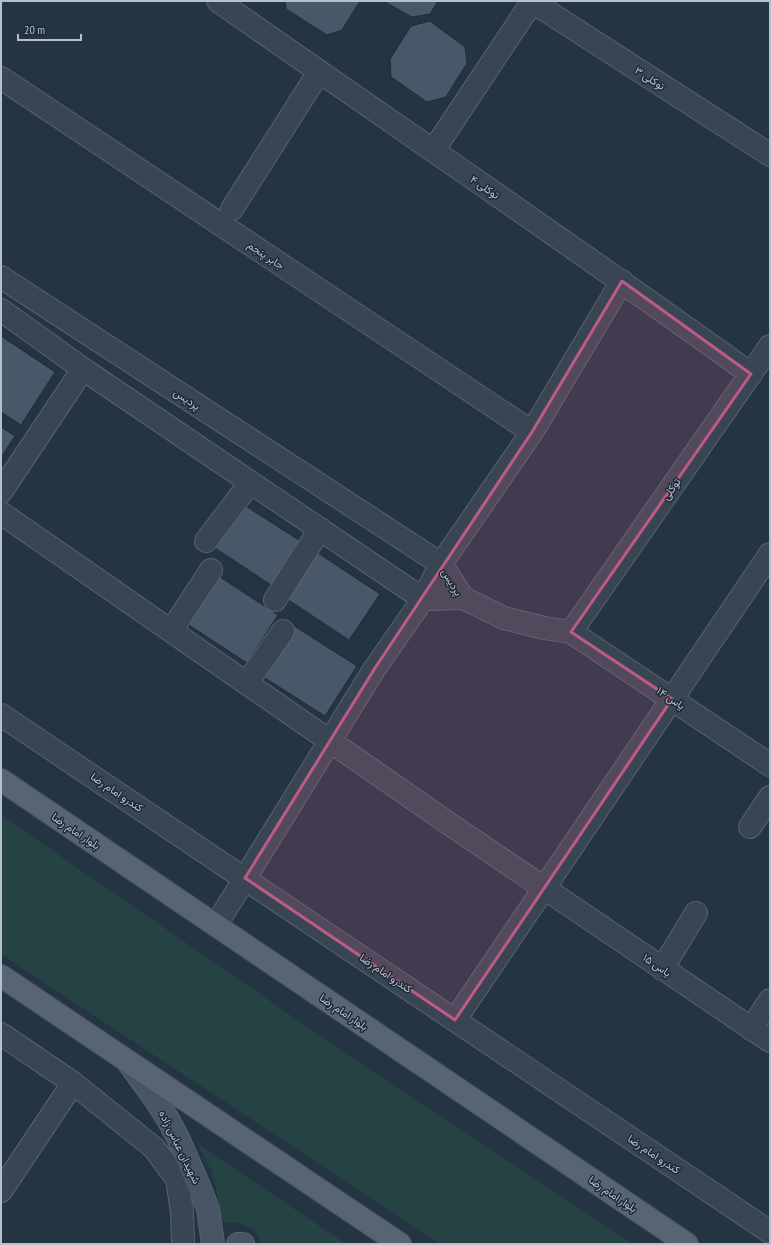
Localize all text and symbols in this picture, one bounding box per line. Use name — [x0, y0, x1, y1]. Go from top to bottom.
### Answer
scale bar — [18, 16, 81, 42]
text: 20 m — [24, 22, 45, 37]
street label: توکلی ۳ — [632, 63, 668, 93]
street label: توکلی ۴ — [468, 172, 503, 202]
street label: جابر پنجم — [244, 238, 287, 273]
street label: پردیس — [170, 385, 203, 414]
street label: توکلی — [658, 475, 684, 503]
street label: پردیس — [438, 566, 466, 599]
street label: یاس ۱۴ — [654, 683, 688, 713]
street label: کندرو امام رضا — [87, 769, 146, 816]
street label: بلوار امام رضا — [49, 810, 103, 853]
street label: کندرو امام رضا — [356, 950, 415, 997]
street label: یاس ۱۵ — [640, 950, 674, 980]
street label: بلوار امام رضا — [317, 991, 371, 1034]
street label: شهیدان عباس زاده — [156, 1108, 204, 1186]
street label: کندرو امام رضا — [624, 1131, 683, 1178]
street label: بلوار امام رضا — [586, 1173, 640, 1216]

